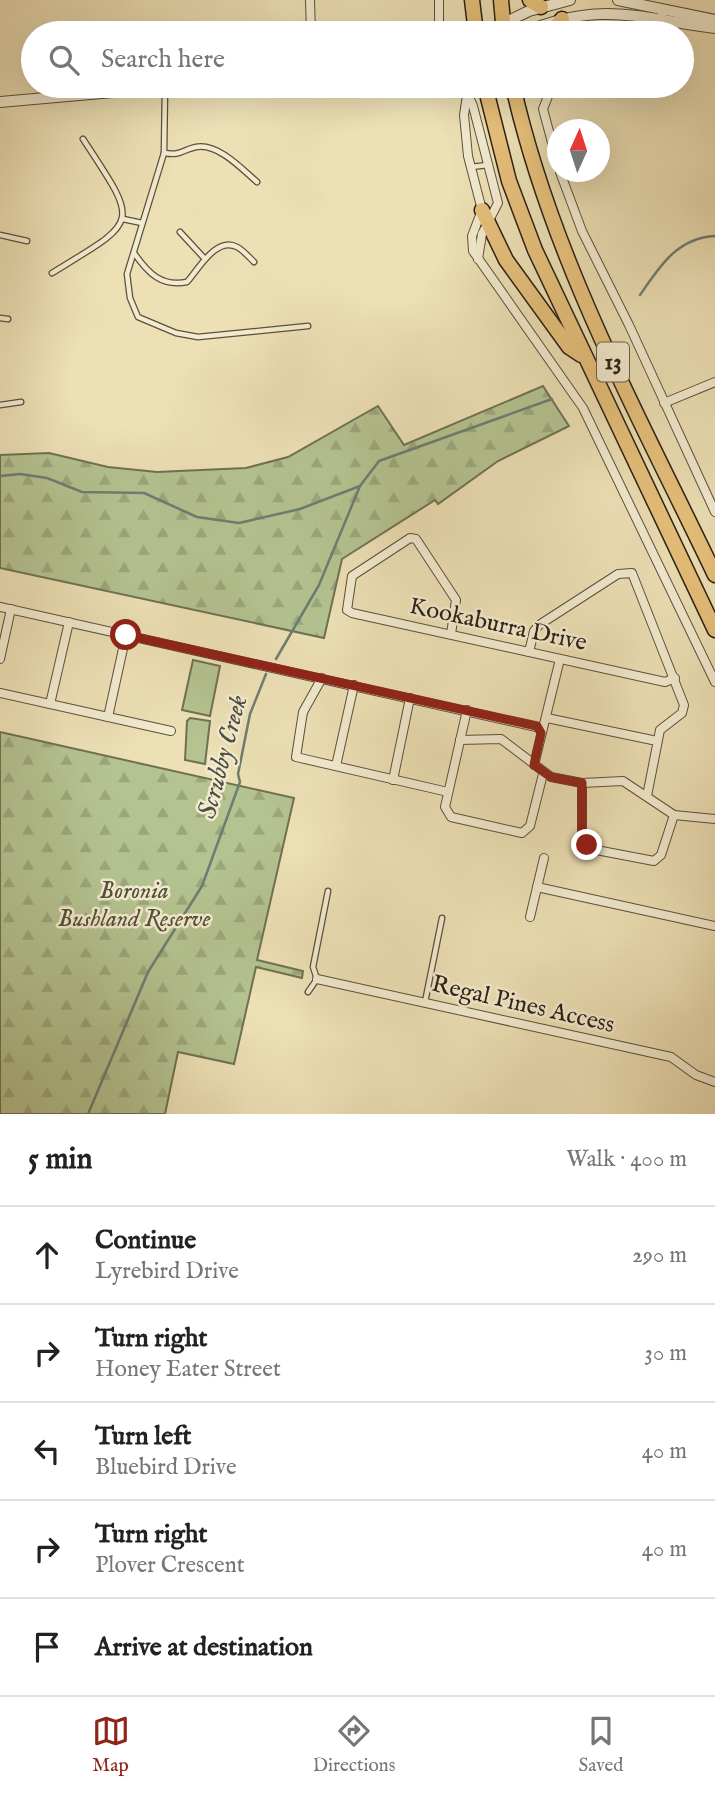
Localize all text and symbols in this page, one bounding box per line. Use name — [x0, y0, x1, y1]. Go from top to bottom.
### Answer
search box — [21, 21, 694, 98]
icon: search — [45, 41, 83, 79]
text: Search here — [101, 43, 225, 76]
north arrow — [547, 119, 610, 182]
road number: 13 — [597, 342, 629, 382]
street label: Kookaburra Drive — [406, 591, 590, 659]
route start — [110, 619, 141, 650]
water label: Scrubby Creek — [191, 691, 255, 822]
route end — [571, 829, 602, 860]
park label: Boronia Bushland Reserve — [58, 876, 210, 935]
street label: Regal Pines Access — [428, 969, 618, 1041]
text: 5 min — [28, 1141, 93, 1179]
text: Walk · 400 m — [566, 1145, 687, 1174]
text: Continue — [95, 1224, 196, 1257]
icon: ahead — [28, 1236, 66, 1274]
text: 290 m — [632, 1241, 687, 1270]
text: Lyrebird Drive — [95, 1257, 239, 1286]
text: Turn right — [95, 1322, 208, 1355]
icon: right — [28, 1334, 66, 1372]
text: 30 m — [644, 1339, 687, 1368]
text: Honey Eater Street — [95, 1355, 281, 1384]
text: Turn left — [95, 1420, 192, 1453]
icon: left — [28, 1432, 66, 1470]
text: 40 m — [642, 1437, 687, 1466]
text: Bluebird Drive — [95, 1453, 237, 1482]
text: Turn right — [95, 1518, 208, 1551]
icon: right — [28, 1530, 66, 1568]
text: 40 m — [642, 1535, 687, 1564]
text: Plover Crescent — [95, 1551, 245, 1580]
icon: arrive — [28, 1628, 66, 1666]
text: Arrive at destination — [95, 1631, 313, 1664]
tab: Map — [92, 1712, 130, 1778]
tab: Directions — [313, 1712, 395, 1778]
tab: Saved — [578, 1712, 623, 1778]

